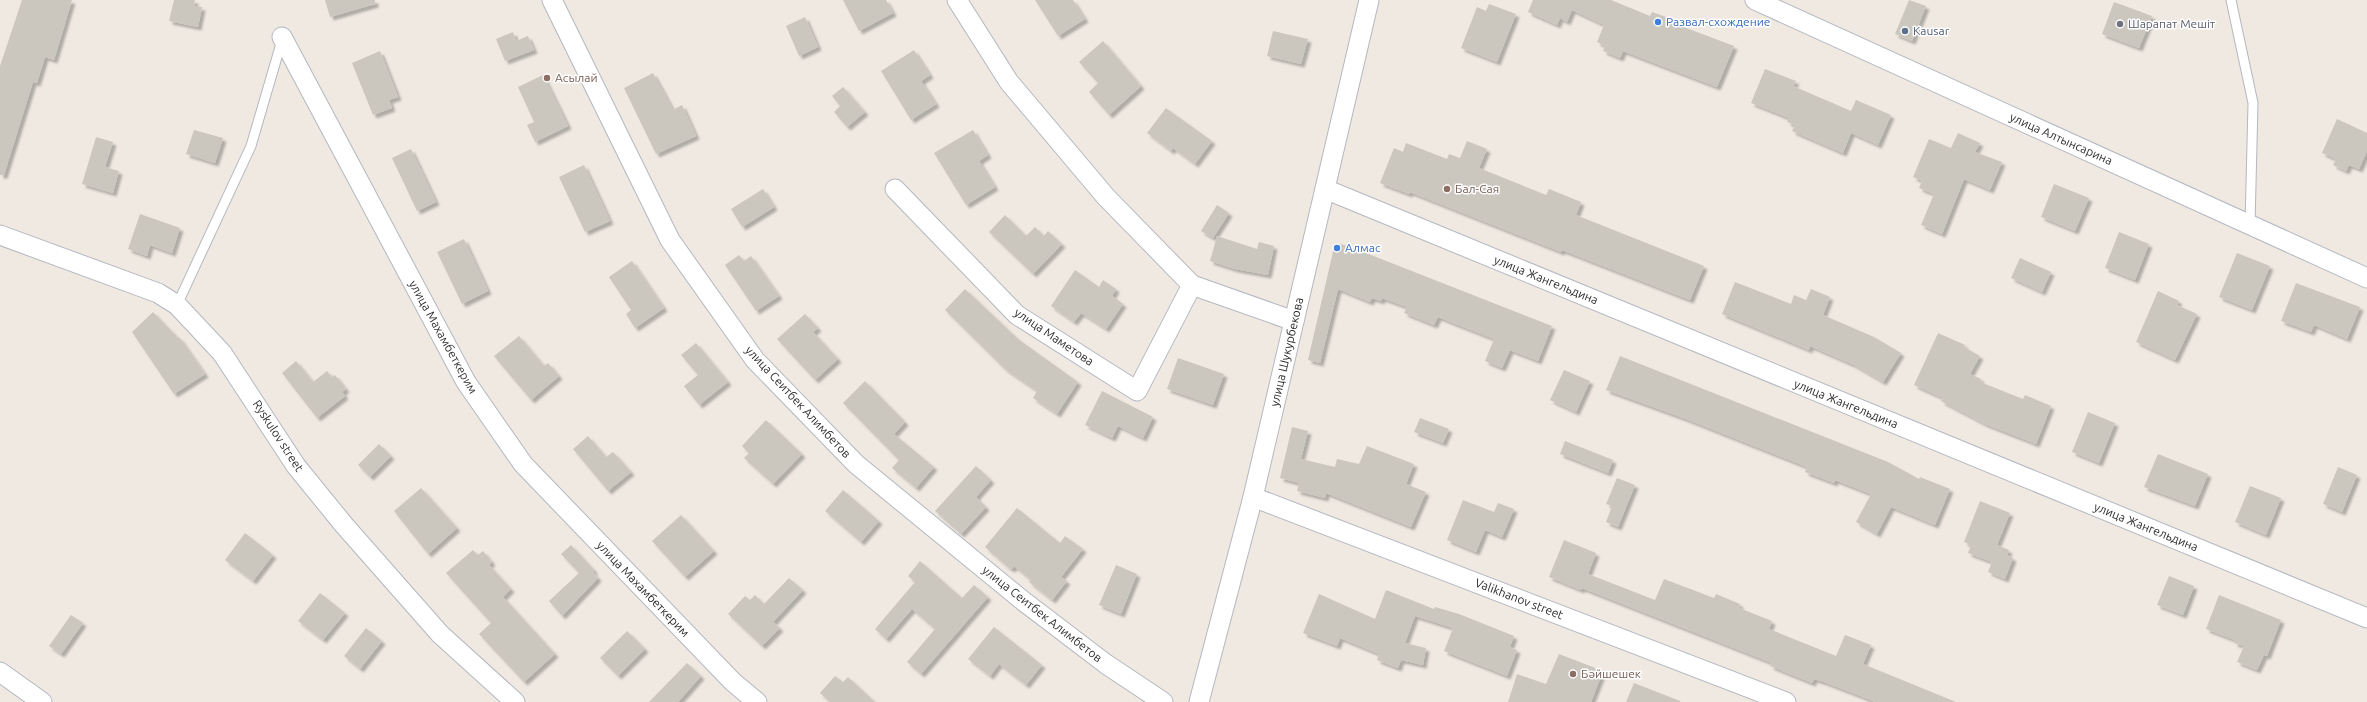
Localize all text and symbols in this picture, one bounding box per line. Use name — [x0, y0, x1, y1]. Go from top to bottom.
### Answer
place label: Развал-схождение — [1666, 15, 1770, 28]
marker: Развал-схождение — [1653, 17, 1663, 27]
place label: Шарапат Мешіт — [2128, 17, 2216, 30]
marker: Шарапат Мешіт — [2115, 19, 2125, 29]
place label: Kausar — [1913, 24, 1950, 37]
marker: Kausar — [1900, 26, 1910, 36]
place label: Асылай — [555, 71, 598, 84]
marker: Асылай — [542, 73, 552, 83]
street label: улица Алтынсарина — [2008, 110, 2115, 167]
place label: Бал-Сая — [1455, 182, 1499, 195]
marker: Бал-Сая — [1442, 184, 1452, 194]
place label: Алмас — [1345, 241, 1381, 254]
marker: Алмас — [1332, 243, 1342, 253]
street label: улица Жангельдина — [1492, 253, 1600, 306]
street label: улица Махамбеткерим — [407, 278, 480, 396]
street label: улица Шукурбекова — [1268, 296, 1305, 408]
street label: улица Маметова — [1012, 305, 1096, 368]
street label: улица Сеитбек Алимбетов — [743, 343, 854, 460]
street label: улица Жангельдина — [1792, 377, 1900, 430]
street label: Ryskulov street — [250, 398, 307, 474]
street label: улица Жангельдина — [2092, 500, 2200, 553]
street label: улица Махамбеткерим — [594, 538, 692, 639]
street label: улица Сеитбек Алимбетов — [980, 563, 1105, 664]
street label: Valikhanov street — [1473, 576, 1565, 621]
place label: Бәйшешек — [1581, 667, 1641, 680]
marker: Бәйшешек — [1568, 669, 1578, 679]

